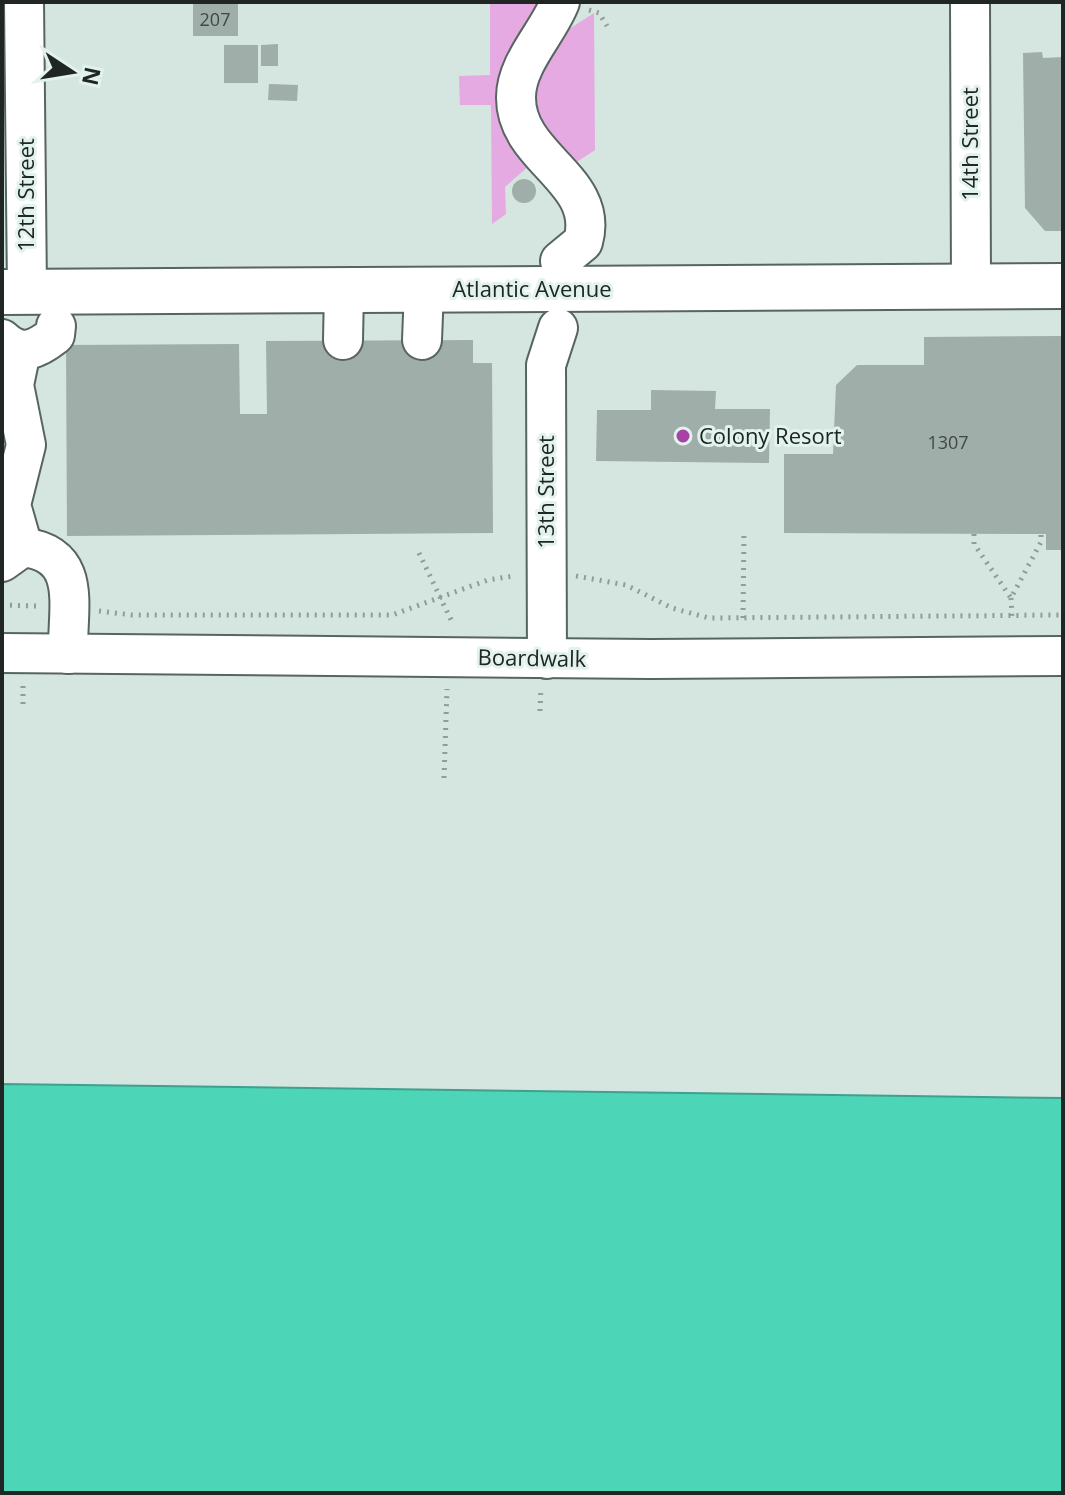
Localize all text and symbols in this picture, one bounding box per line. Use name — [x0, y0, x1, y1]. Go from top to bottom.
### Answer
house number: 207 — [200, 7, 230, 31]
north arrow — [32, 32, 112, 112]
text: N — [76, 64, 109, 88]
street label: 14th Street — [954, 87, 984, 201]
street label: 12th Street — [10, 138, 40, 252]
street label: Atlantic Avenue — [452, 273, 612, 303]
place label: Colony Resort — [699, 420, 842, 450]
marker: Colony Resort — [674, 427, 692, 445]
house number: 1307 — [927, 430, 969, 454]
street label: 13th Street — [530, 435, 560, 549]
street label: Boardwalk — [478, 641, 587, 673]

